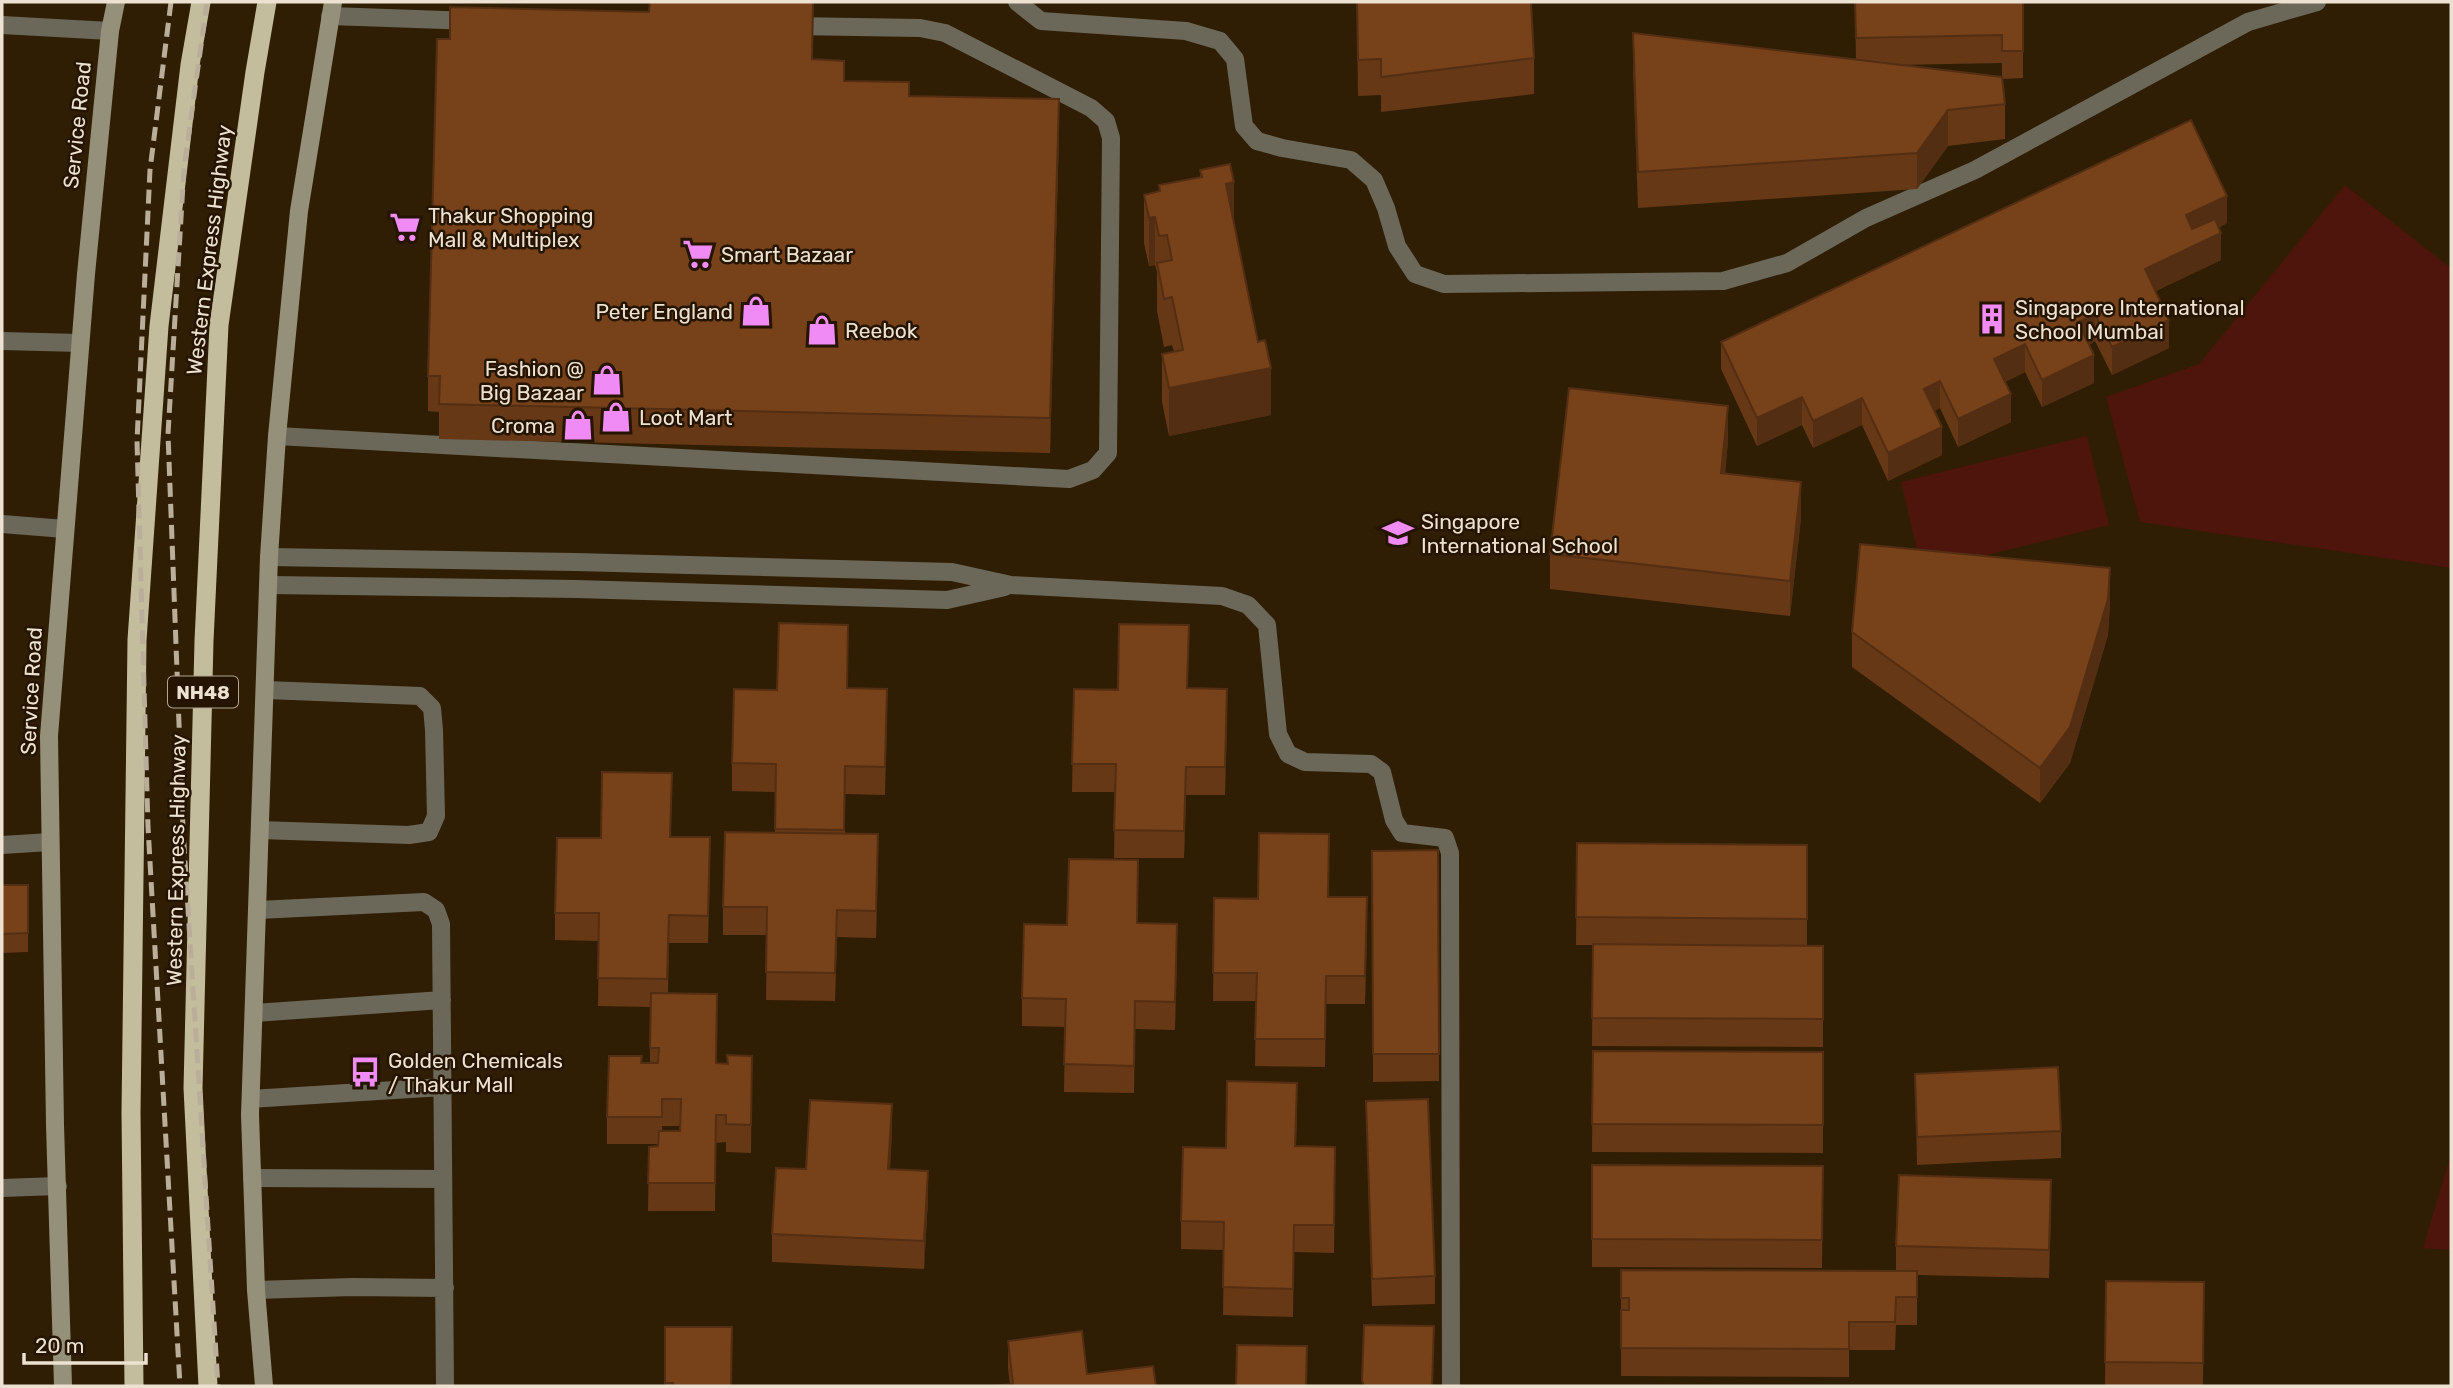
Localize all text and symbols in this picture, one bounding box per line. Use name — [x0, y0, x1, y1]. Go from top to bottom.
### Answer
street label: Service Road — [58, 60, 96, 190]
street label: Western Express Highway — [181, 123, 237, 377]
place label: Thakur Shopping Mall & Multiplex — [428, 203, 594, 252]
supermarket icon: Thakur Shopping Mall & Multiplex — [388, 210, 422, 244]
supermarket icon: Smart Bazaar — [681, 237, 715, 271]
place label: Smart Bazaar — [721, 242, 853, 267]
shop icon: Peter England — [739, 294, 773, 328]
place label: Singapore International School Mumbai — [2015, 295, 2245, 344]
place label: Peter England — [595, 299, 733, 324]
building icon: Singapore International School Mumbai — [1975, 302, 2009, 336]
shop icon: Reebok — [805, 313, 839, 347]
place label: Reebok — [845, 318, 918, 343]
place label: Fashion @ Big Bazaar — [480, 356, 584, 405]
shop icon: Fashion @ Big Bazaar — [590, 363, 624, 397]
shop icon: Loot Mart — [599, 400, 633, 434]
place label: Loot Mart — [639, 405, 732, 430]
shop icon: Croma — [561, 408, 595, 442]
place label: Croma — [491, 413, 555, 438]
place label: Singapore International School — [1421, 509, 1618, 558]
school or university icon: Singapore International School — [1381, 516, 1415, 550]
street label: Service Road — [15, 627, 47, 755]
road number: NH48 — [168, 677, 238, 708]
street label: Western Express Highway — [161, 733, 191, 986]
place label: Golden Chemicals / Thakur Mall — [388, 1048, 563, 1097]
bus stop icon: Golden Chemicals / Thakur Mall — [348, 1055, 382, 1089]
scale bar — [24, 1322, 147, 1366]
text: 20 m — [35, 1333, 84, 1358]

